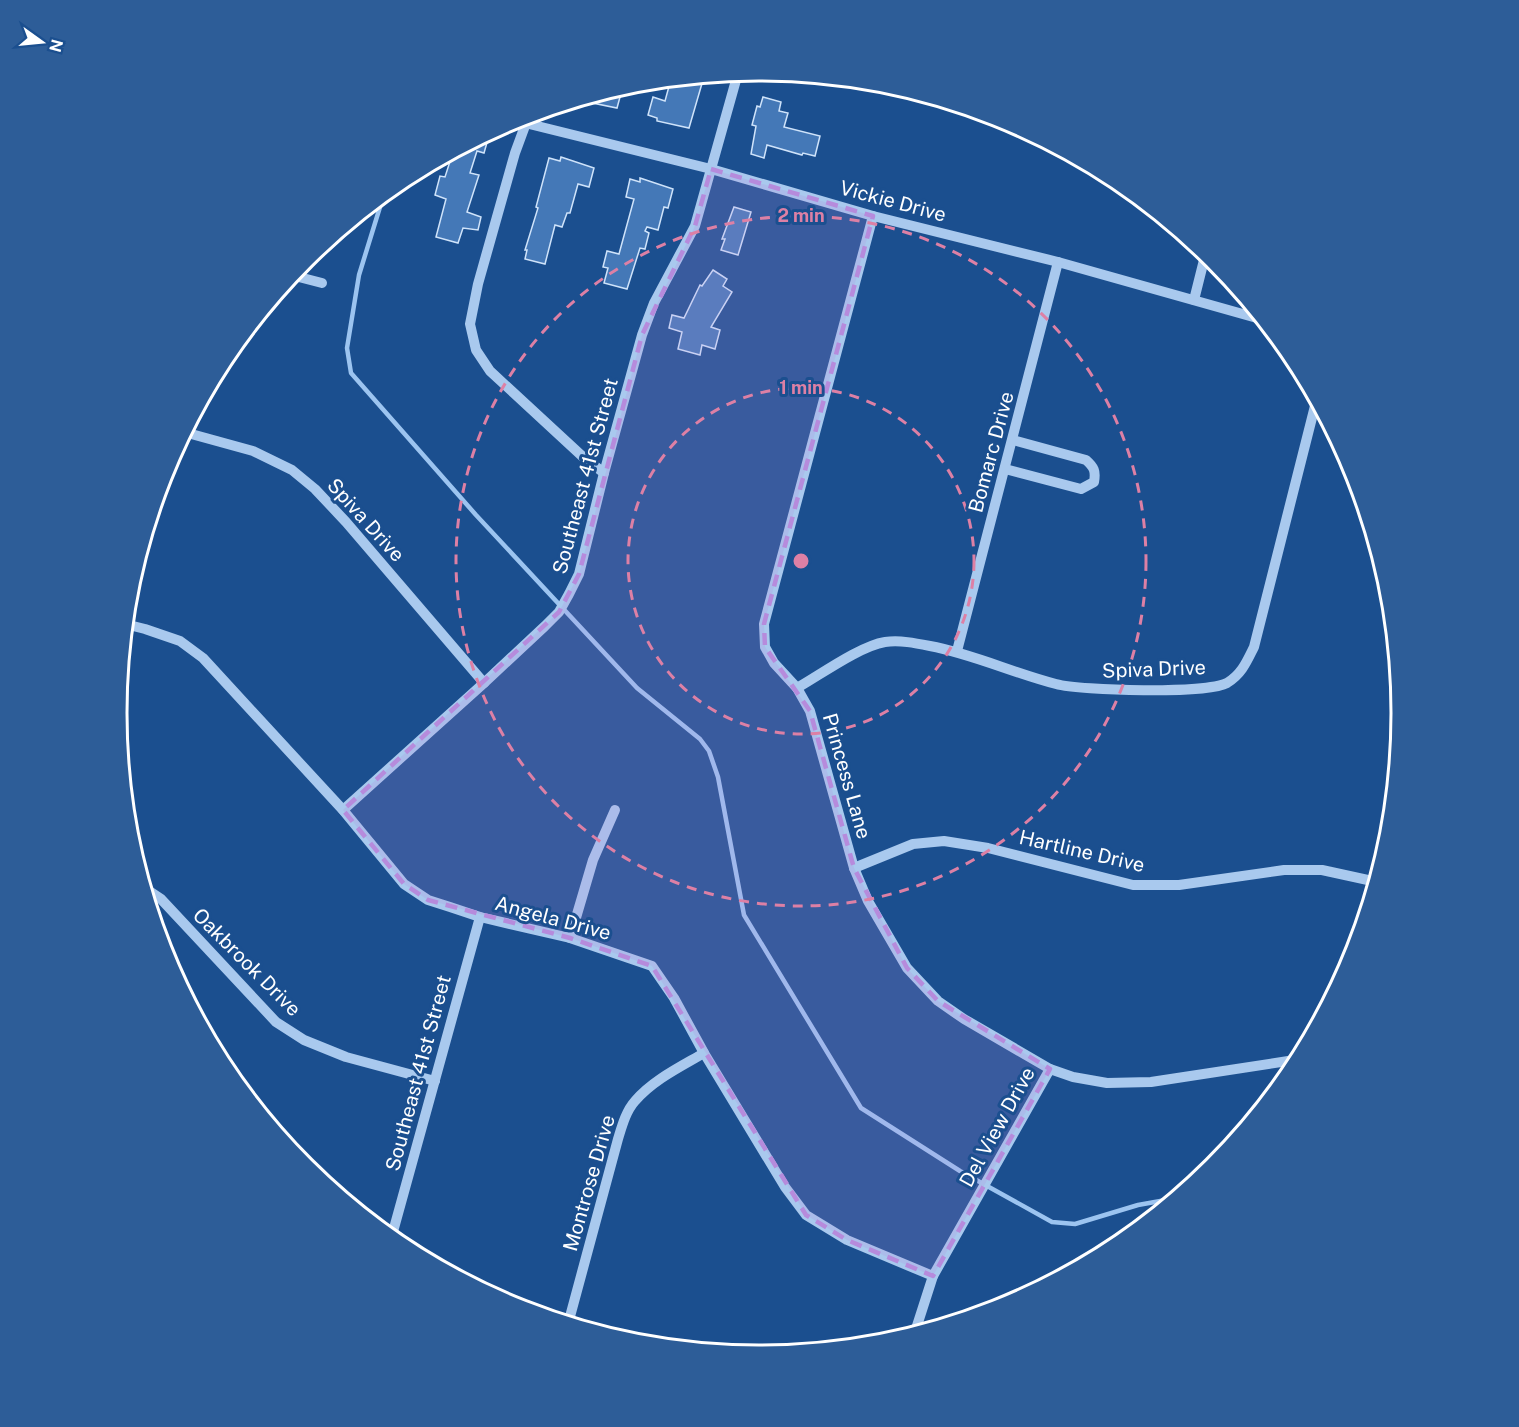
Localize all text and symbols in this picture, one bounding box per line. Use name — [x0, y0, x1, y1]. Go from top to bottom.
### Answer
north arrow — [12, 12, 72, 72]
text: N — [45, 37, 67, 54]
street label: Vickie Drive — [837, 175, 949, 227]
text: 2 min — [777, 205, 825, 226]
street label: Southeast 41st Street — [547, 375, 623, 577]
text: 1 min — [779, 377, 823, 398]
street label: Bomarc Drive — [963, 389, 1019, 515]
street label: Spiva Drive — [322, 473, 410, 567]
centre of rings — [791, 551, 811, 571]
street label: Spiva Drive — [1102, 655, 1206, 683]
street label: Princess Lane — [818, 711, 876, 841]
street label: Hartline Drive — [1017, 825, 1147, 877]
street label: Angela Drive — [492, 891, 614, 945]
street label: Oakbrook Drive — [188, 903, 306, 1021]
street label: Southeast 41st Street — [380, 972, 456, 1174]
street label: Del View Drive — [954, 1063, 1040, 1191]
street label: Montrose Drive — [558, 1112, 620, 1254]

